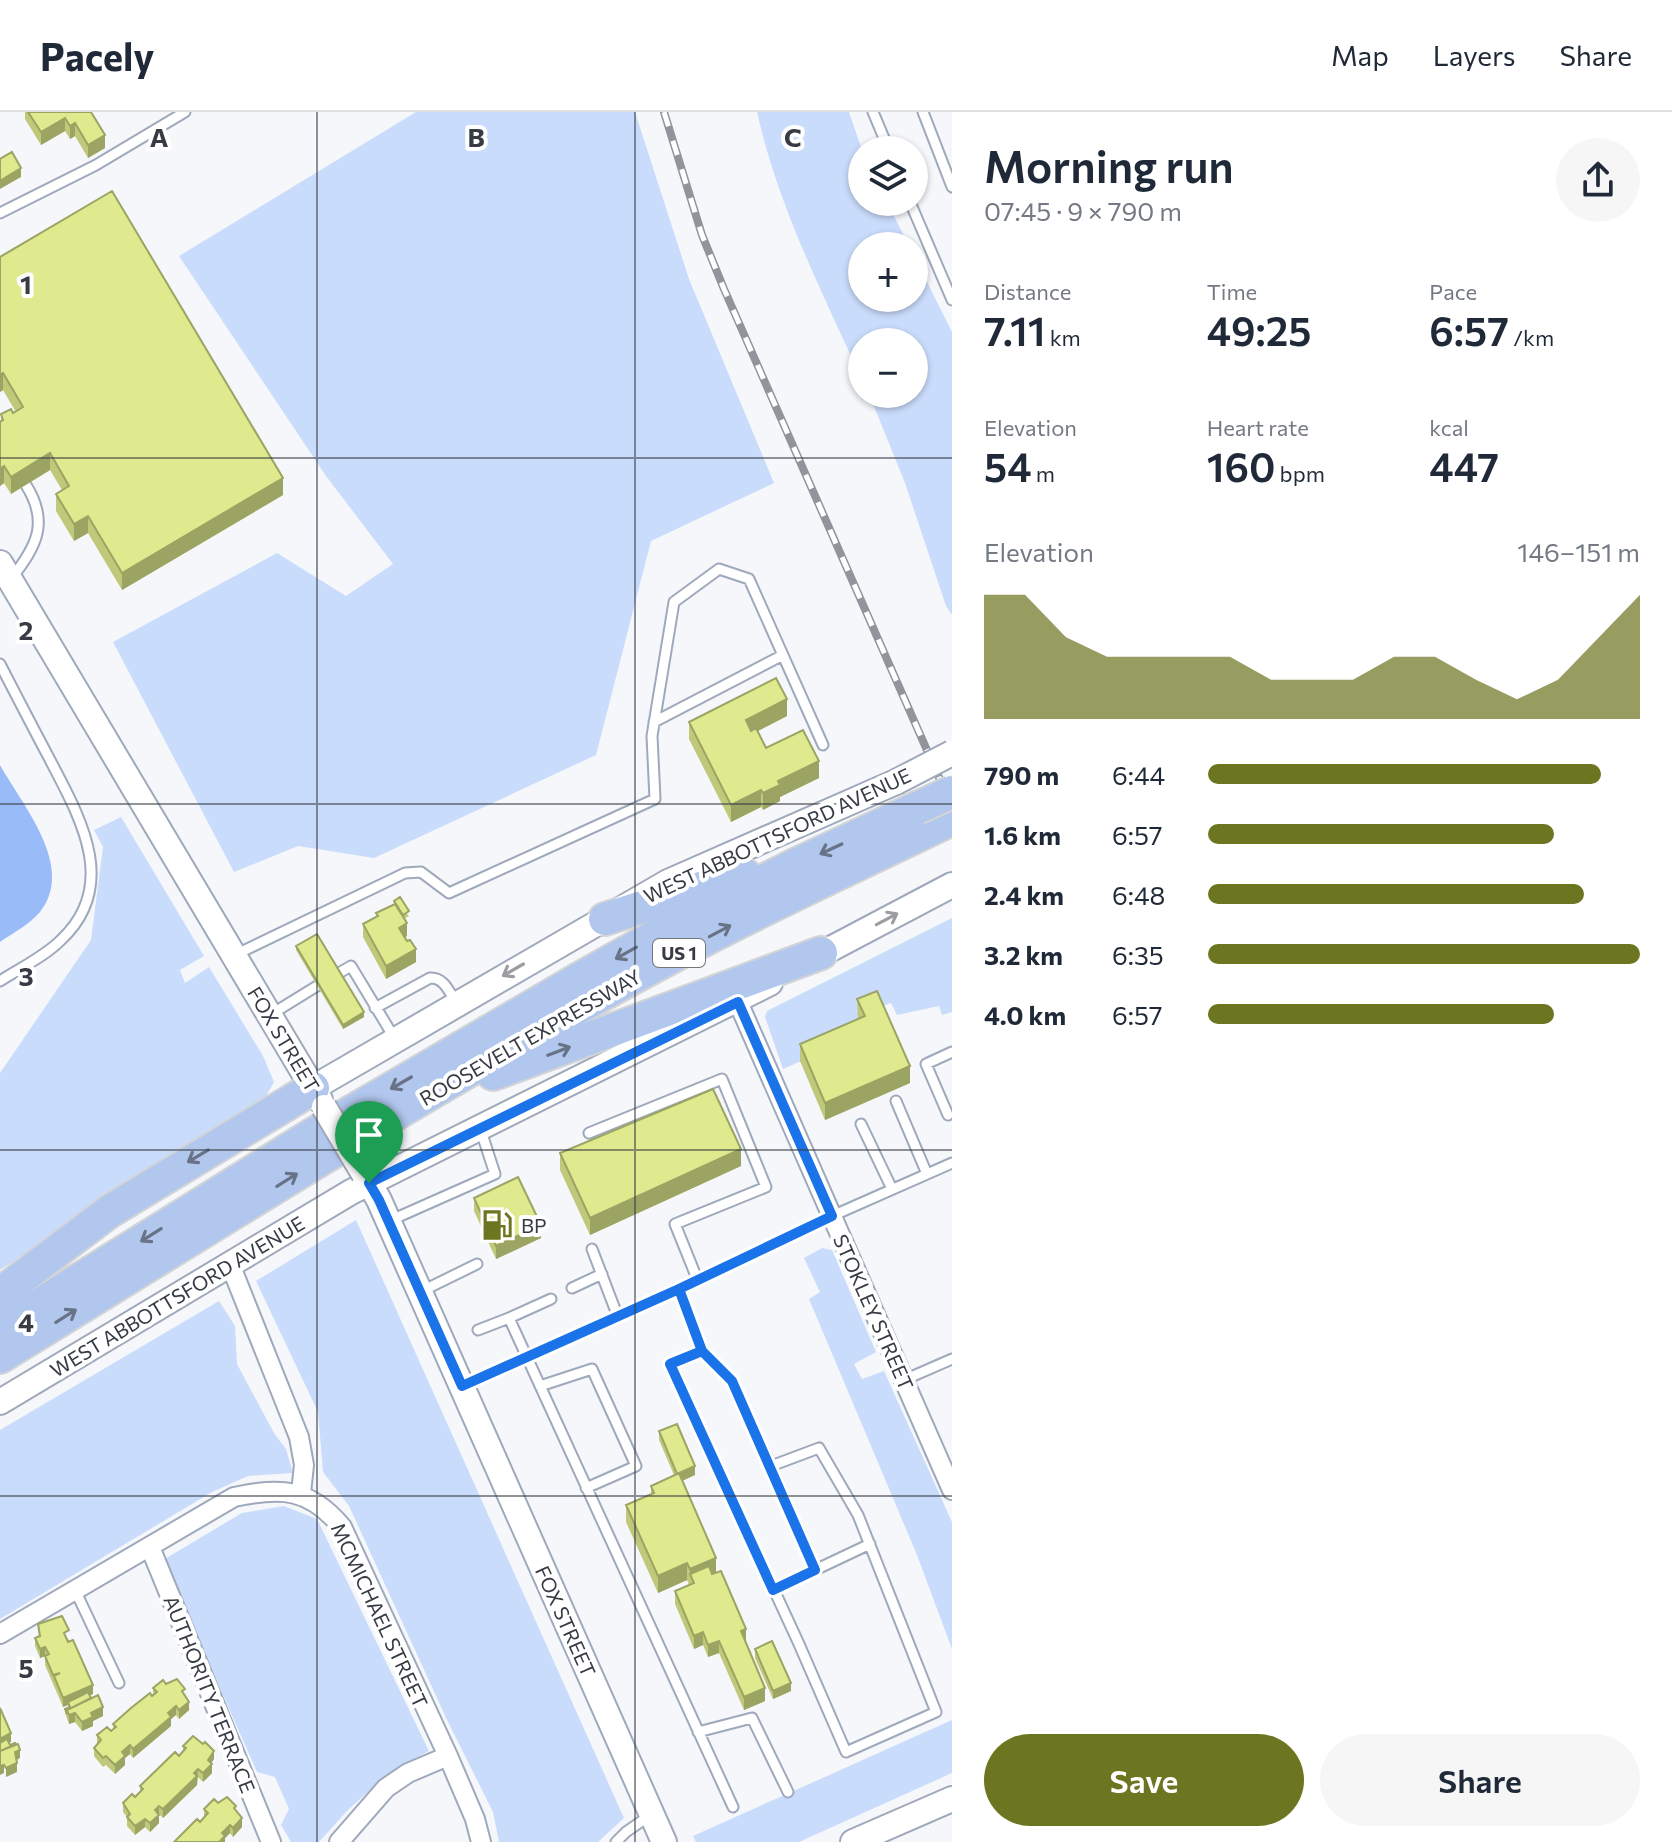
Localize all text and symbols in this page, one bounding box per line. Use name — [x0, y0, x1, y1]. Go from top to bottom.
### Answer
text: Pacely — [40, 32, 154, 79]
text: Map — [1331, 38, 1389, 72]
text: Layers — [1433, 38, 1515, 72]
text: Share — [1559, 38, 1632, 72]
text: A — [150, 121, 169, 152]
text: B — [467, 121, 485, 152]
text: C — [784, 121, 802, 152]
map controls — [848, 136, 928, 408]
button: layers — [848, 136, 928, 216]
text: Morning run — [984, 138, 1234, 192]
button: share — [1556, 138, 1640, 222]
text: 07:45 · 9 × 790 m — [984, 195, 1182, 226]
button: + — [848, 232, 928, 312]
text: 1 — [20, 268, 32, 299]
text: Distance — [984, 278, 1071, 305]
text: Time — [1207, 278, 1257, 305]
text: Pace — [1429, 278, 1477, 305]
text: 7.11 — [984, 305, 1045, 354]
text: 49:25 — [1207, 305, 1312, 354]
text: 6:57 — [1429, 305, 1509, 354]
text: km — [1045, 324, 1081, 351]
text: /km — [1509, 324, 1554, 351]
button: − — [848, 328, 928, 408]
text: Elevation — [984, 414, 1077, 441]
text: Heart rate — [1207, 414, 1309, 441]
text: kcal — [1429, 414, 1469, 441]
text: 54 — [984, 441, 1032, 490]
text: 160 — [1207, 441, 1275, 490]
text: 447 — [1429, 441, 1499, 490]
text: m — [1032, 460, 1055, 487]
text: bpm — [1275, 460, 1325, 487]
text: Elevation — [984, 536, 1094, 567]
text: 146–151 m — [1517, 536, 1640, 567]
text: 2 — [19, 614, 33, 645]
text: 790 m — [984, 759, 1059, 790]
text: 6:44 — [1112, 759, 1165, 790]
street label: WEST ABBOTTSFORD AVENUE — [639, 762, 915, 908]
text: 1.6 km — [984, 819, 1061, 850]
text: 6:57 — [1112, 819, 1163, 850]
one-way arrow — [819, 842, 844, 857]
text: 2.4 km — [984, 879, 1064, 910]
text: 6:48 — [1112, 879, 1165, 910]
one-way arrow — [874, 911, 898, 927]
one-way arrow — [707, 923, 731, 938]
road number: US 1 — [653, 939, 705, 967]
text: 3.2 km — [984, 939, 1063, 970]
text: 6:35 — [1112, 939, 1164, 970]
one-way arrow — [615, 945, 639, 961]
text: 3 — [18, 960, 34, 991]
one-way arrow — [501, 963, 525, 978]
street label: ROOSEVELT EXPRESSWAY — [415, 964, 645, 1110]
street label: FOX STREET — [243, 982, 325, 1096]
text: 4.0 km — [984, 999, 1066, 1030]
text: 6:57 — [1112, 999, 1163, 1030]
one-way arrow — [546, 1043, 571, 1057]
one-way arrow — [390, 1075, 413, 1091]
pin — [335, 1101, 403, 1183]
icon: arrive — [347, 1113, 391, 1157]
one-way arrow — [187, 1149, 210, 1165]
one-way arrow — [276, 1171, 298, 1188]
fuel station icon: BP — [480, 1208, 514, 1242]
street label: WEST ABBOTTSFORD AVENUE — [46, 1210, 308, 1382]
place label: BP — [521, 1213, 546, 1237]
one-way arrow — [140, 1228, 163, 1244]
street label: STOKLEY STREET — [829, 1230, 919, 1394]
text: 4 — [18, 1306, 34, 1337]
one-way arrow — [54, 1308, 77, 1324]
street label: MCMICHAEL STREET — [327, 1519, 433, 1711]
street label: FOX STREET — [531, 1562, 601, 1680]
street label: AUTHORITY TERRACE — [159, 1592, 261, 1796]
text: 5 — [18, 1652, 34, 1683]
button: Save — [984, 1734, 1304, 1826]
button: Share — [1320, 1734, 1640, 1826]

